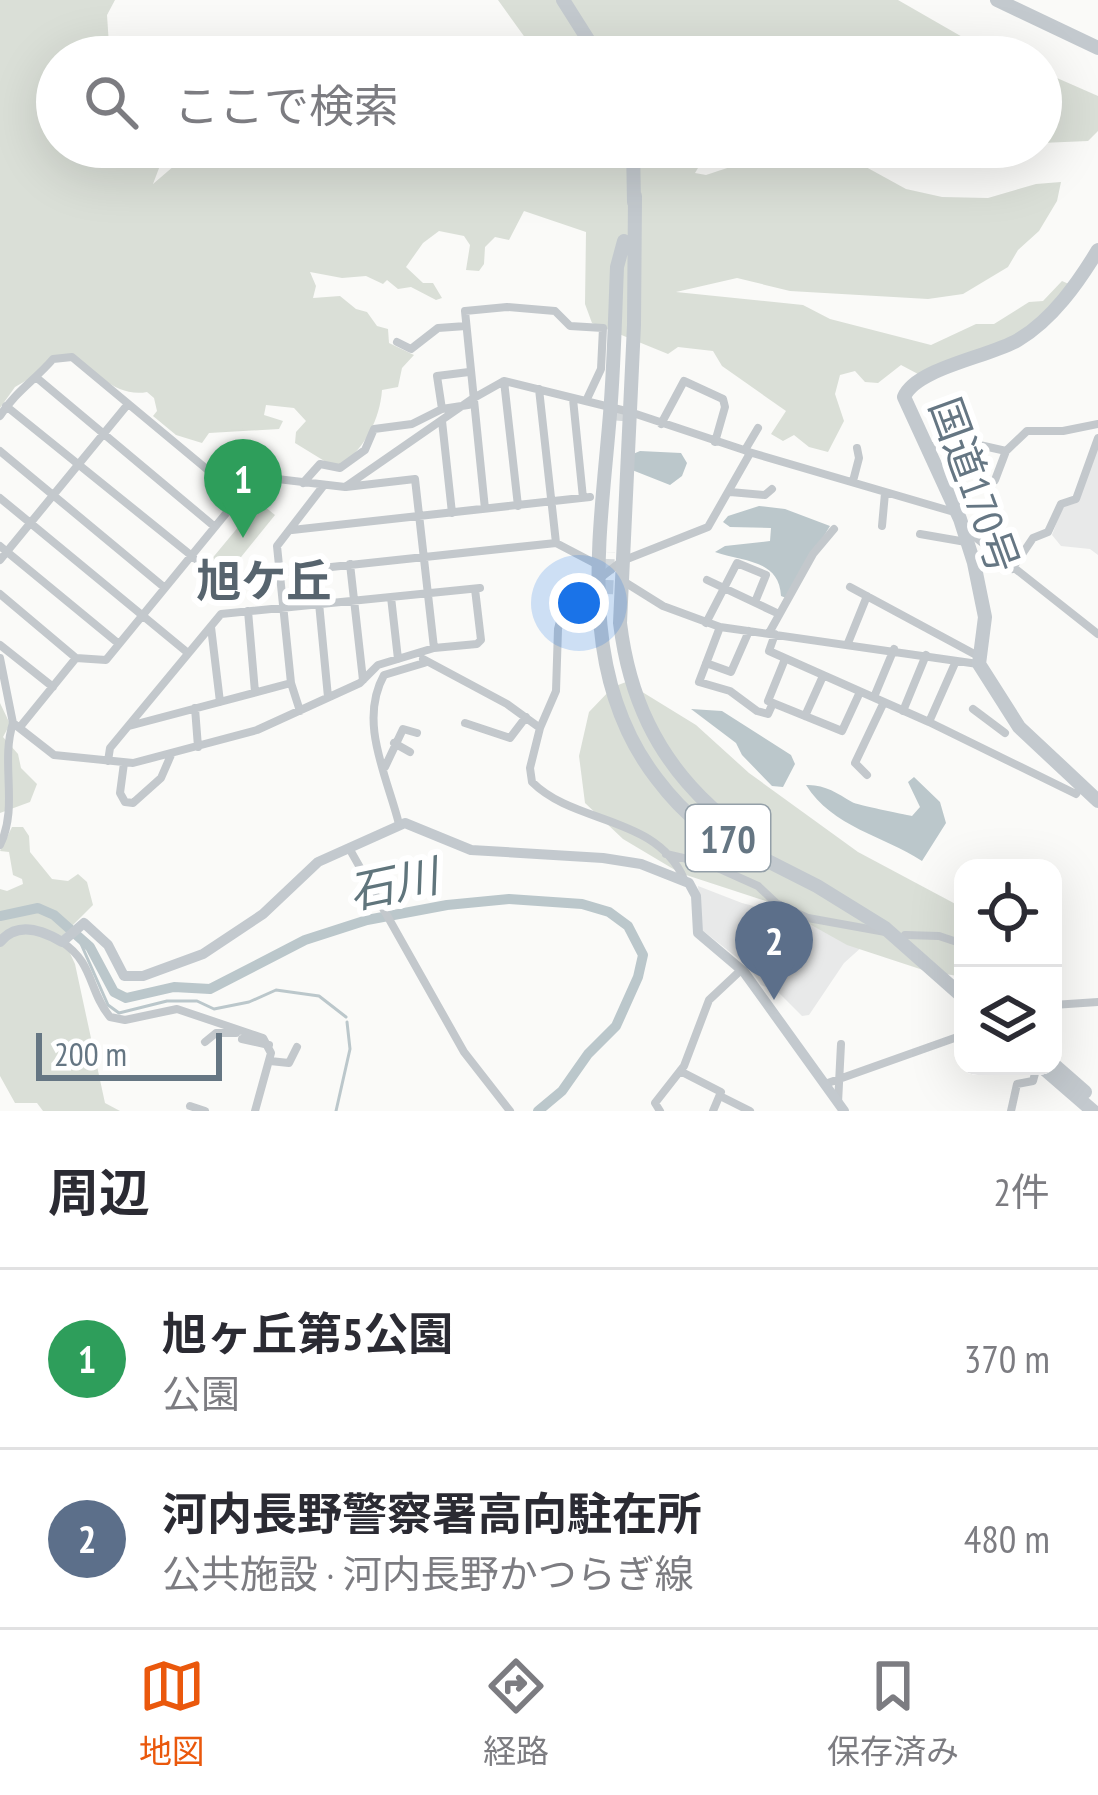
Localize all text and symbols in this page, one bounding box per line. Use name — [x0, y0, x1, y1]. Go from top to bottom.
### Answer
search box — [36, 36, 1062, 168]
icon: search — [78, 69, 144, 135]
text: ここで検索 — [174, 76, 399, 134]
street label: 国道170号 — [918, 390, 1032, 580]
pin: 1 — [204, 439, 282, 538]
district label: 旭ケ丘 — [196, 551, 332, 609]
your location — [549, 573, 609, 633]
road number: 170 — [686, 805, 770, 871]
water label: 石川 — [343, 844, 447, 921]
map controls — [954, 859, 1062, 1075]
button: locate — [954, 859, 1062, 967]
pin: 2 — [735, 901, 813, 1000]
button: layers — [954, 967, 1062, 1075]
scale bar — [36, 1027, 222, 1080]
text: 200 m — [54, 1032, 127, 1075]
text: 周辺 — [48, 1159, 150, 1225]
text: 2件 — [993, 1166, 1050, 1217]
text: 旭ヶ丘第5公園 — [162, 1304, 454, 1362]
text: 1 — [78, 1333, 96, 1384]
text: 370 m — [964, 1333, 1050, 1384]
text: 公園 — [162, 1368, 240, 1419]
text: 河内長野警察署高向駐在所 — [162, 1484, 702, 1542]
text: 2 — [78, 1513, 96, 1564]
text: 480 m — [964, 1513, 1050, 1564]
text: 公共施設 · 河内長野かつらぎ線 — [162, 1548, 694, 1599]
tab: 地図 — [139, 1653, 205, 1773]
tab: 経路 — [483, 1653, 549, 1773]
tab: 保存済み — [827, 1653, 959, 1773]

